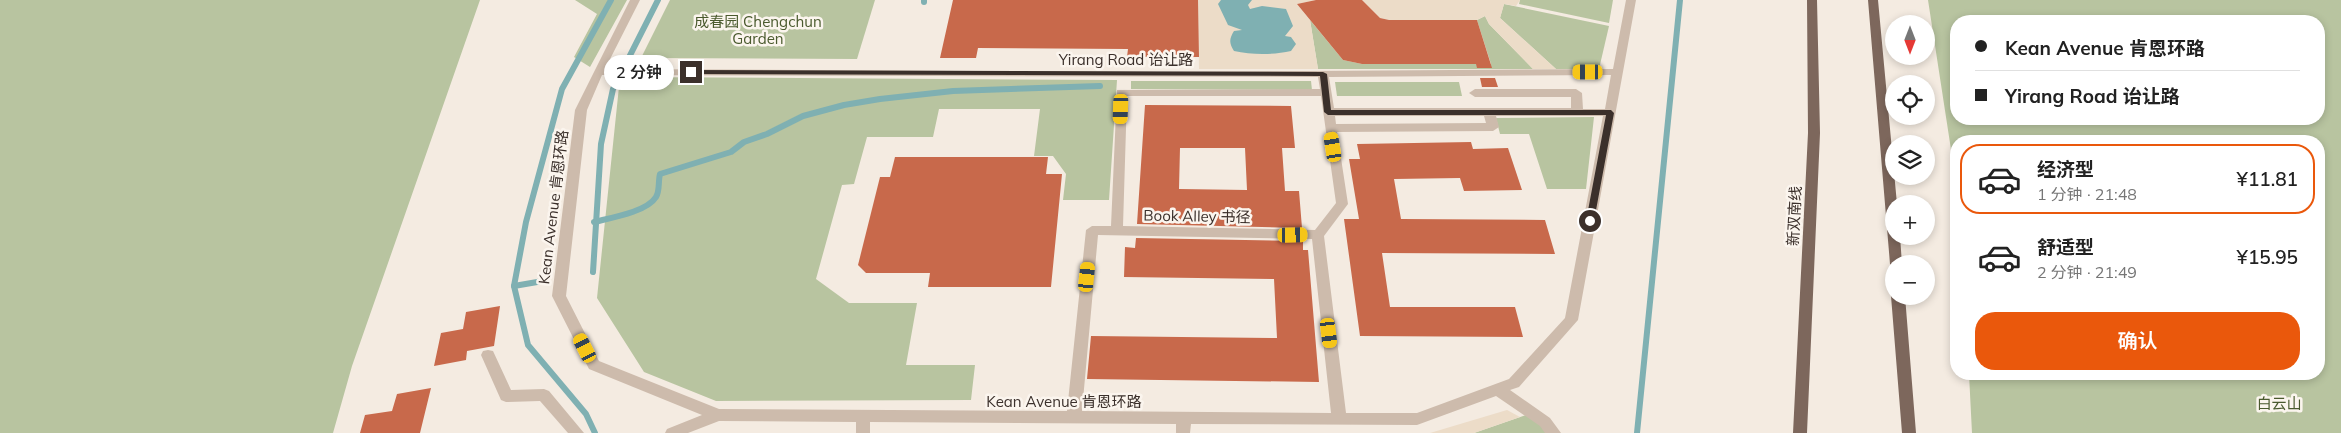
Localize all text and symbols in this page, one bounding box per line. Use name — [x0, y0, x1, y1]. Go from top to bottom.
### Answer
park label: 成春园 Chengchun Garden — [694, 12, 822, 48]
north arrow — [1885, 15, 1935, 65]
map controls — [1885, 15, 1935, 305]
text: Kean Avenue 肯恩环路 — [2005, 36, 2205, 60]
street label: Yirang Road 诒让路 — [1058, 50, 1193, 69]
callout: 2 分钟 — [604, 54, 674, 90]
route end — [680, 61, 702, 83]
text: 2 分钟 — [616, 62, 662, 82]
car — [1573, 65, 1603, 80]
button: locate — [1885, 75, 1935, 125]
text: Yirang Road 诒让路 — [2005, 84, 2180, 108]
car — [1112, 94, 1129, 124]
street label: Kean Avenue 肯恩环路 — [534, 129, 572, 285]
car — [1323, 131, 1342, 163]
button: layers — [1885, 135, 1935, 185]
icon: car — [1977, 157, 2022, 202]
text: 经济型 — [2037, 157, 2094, 181]
text: ¥11.81 — [2236, 167, 2298, 191]
text: 1 分钟 · 21:48 — [2037, 184, 2137, 204]
street label: 新双南线 — [1783, 186, 1805, 246]
button: + — [1885, 195, 1935, 245]
street label: Book Alley 书径 — [1143, 206, 1251, 226]
route start — [1579, 210, 1601, 232]
car — [1277, 227, 1308, 243]
icon: car — [1977, 235, 2022, 280]
text: 舒适型 — [2037, 235, 2094, 259]
text: ¥15.95 — [2236, 245, 2298, 269]
button: − — [1885, 255, 1935, 305]
car — [1077, 261, 1096, 293]
text: 2 分钟 · 21:49 — [2037, 262, 2137, 282]
button: 确认 — [1975, 312, 2300, 370]
car — [1319, 317, 1338, 349]
car — [571, 331, 598, 365]
street label: Kean Avenue 肯恩环路 — [986, 392, 1142, 411]
park label: 白云山 — [2256, 394, 2302, 413]

